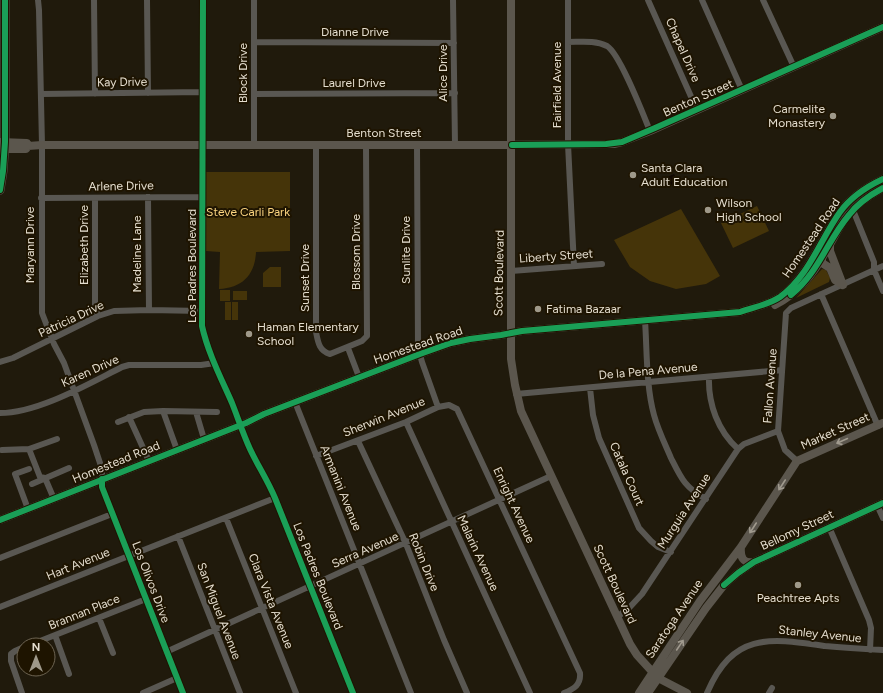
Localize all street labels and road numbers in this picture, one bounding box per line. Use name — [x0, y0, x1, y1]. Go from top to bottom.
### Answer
street label: Chapel Drive — [663, 16, 703, 85]
street label: Dianne Drive — [321, 25, 389, 39]
street label: Fairfield Avenue — [550, 41, 564, 128]
street label: Block Drive — [236, 43, 250, 103]
street label: Alice Drive — [436, 44, 450, 102]
street label: Kay Drive — [97, 75, 148, 89]
street label: Laurel Drive — [322, 76, 386, 90]
street label: Benton Street — [661, 76, 736, 120]
street label: Benton Street — [346, 126, 422, 140]
street label: Arlene Drive — [88, 178, 154, 194]
street label: Homestead Road — [779, 195, 843, 281]
street label: Elizabeth Drive — [77, 205, 91, 285]
street label: Maryann Drive — [23, 206, 37, 283]
street label: Los Padres Boulevard — [185, 209, 199, 323]
street label: Blossom Drive — [349, 214, 363, 290]
street label: Madeline Lane — [130, 215, 144, 293]
street label: Sunlite Drive — [399, 216, 413, 284]
street label: Scott Boulevard — [491, 230, 507, 316]
street label: Sunset Drive — [298, 243, 312, 312]
street label: Liberty Street — [519, 246, 594, 266]
street label: Patricia Drive — [36, 298, 106, 340]
street label: Homestead Road — [372, 323, 464, 367]
street label: Fallon Avenue — [760, 348, 780, 424]
street label: Karen Drive — [59, 352, 121, 390]
street label: De la Pena Avenue — [598, 360, 698, 382]
street label: Sherwin Avenue — [341, 394, 427, 440]
street label: Market Street — [799, 409, 872, 452]
street label: Homestead Road — [70, 438, 162, 486]
street label: Catala Court — [607, 440, 647, 508]
street label: Armanini Avenue — [317, 443, 365, 533]
street label: Enright Avenue — [490, 465, 538, 546]
street label: Murguia Avenue — [654, 470, 714, 551]
street label: Bellomy Street — [758, 507, 836, 553]
street label: Malarin Avenue — [454, 513, 502, 594]
street label: Los Padres Boulevard — [290, 520, 346, 632]
street label: Serra Avenue — [329, 529, 401, 571]
street label: Robin Drive — [406, 531, 442, 594]
street label: Los Olivos Drive — [129, 539, 173, 625]
street label: Scott Boulevard — [590, 542, 640, 626]
street label: Hart Avenue — [44, 545, 112, 583]
street label: Clara Vista Avenue — [246, 551, 297, 651]
street label: San Miguel Avenue — [194, 561, 244, 662]
street label: Saratoga Avenue — [643, 577, 706, 661]
street label: Brannan Place — [46, 591, 122, 633]
street label: Stanley Avenue — [778, 623, 863, 645]

